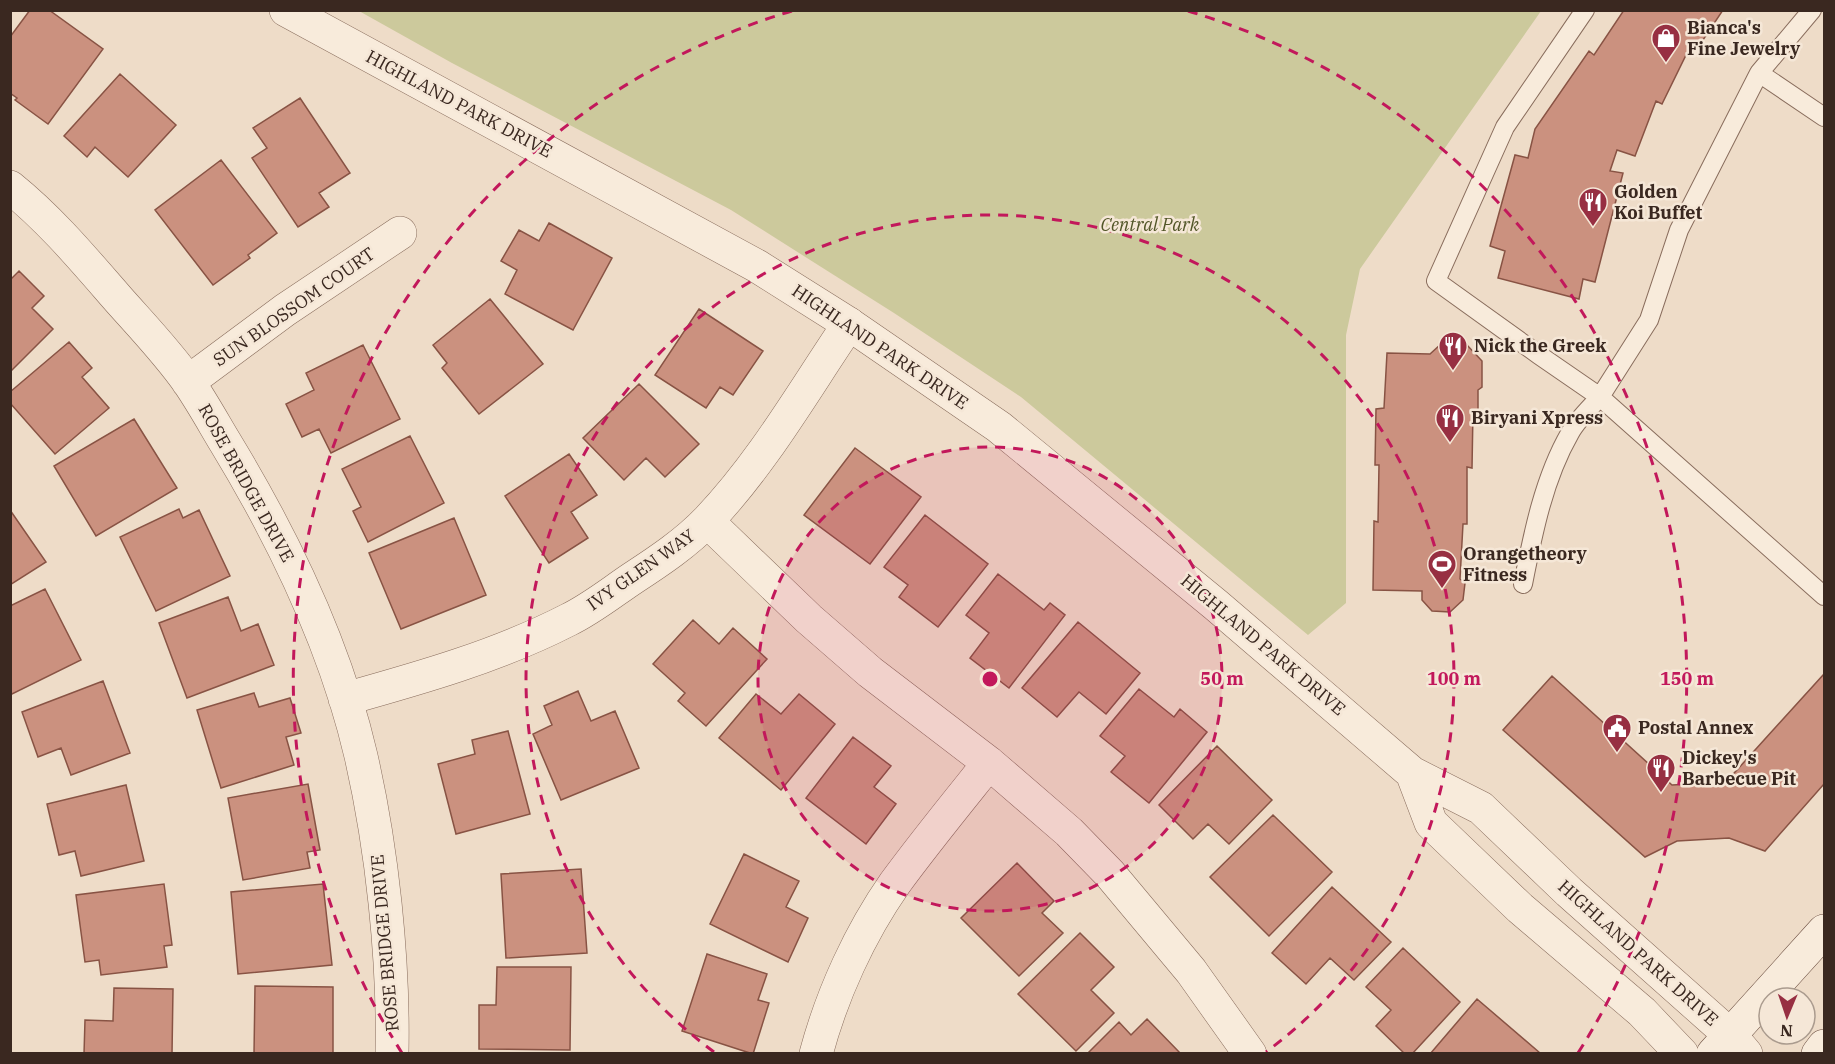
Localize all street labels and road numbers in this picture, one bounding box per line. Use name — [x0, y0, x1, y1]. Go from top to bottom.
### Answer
street label: HIGHLAND PARK DRIVE — [362, 45, 556, 163]
street label: SUN BLOSSOM COURT — [208, 242, 379, 371]
street label: HIGHLAND PARK DRIVE — [788, 279, 973, 414]
street label: ROSE BRIDGE DRIVE — [193, 400, 300, 566]
street label: IVY GLEN WAY — [582, 523, 700, 615]
street label: HIGHLAND PARK DRIVE — [1176, 569, 1350, 720]
street label: ROSE BRIDGE DRIVE — [365, 854, 404, 1033]
street label: HIGHLAND PARK DRIVE — [1553, 875, 1723, 1031]

